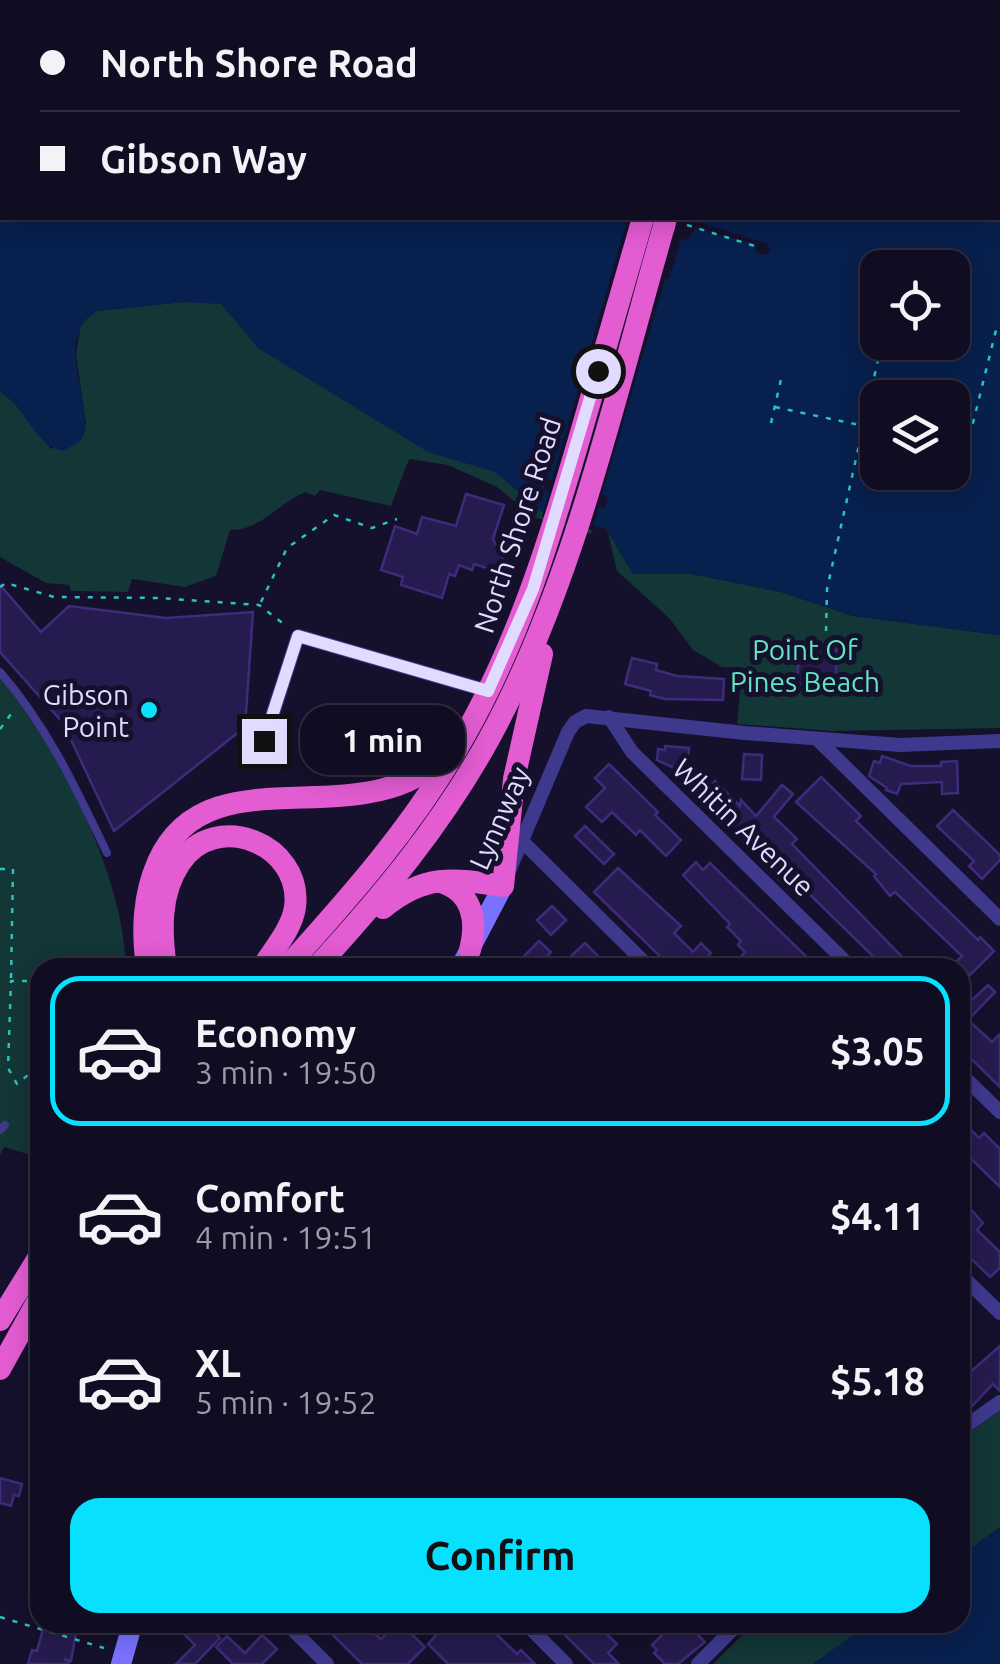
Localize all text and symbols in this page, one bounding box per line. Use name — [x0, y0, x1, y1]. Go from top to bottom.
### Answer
text: North Shore Road — [100, 42, 418, 84]
text: Gibson Way — [100, 138, 307, 180]
map controls — [860, 250, 970, 490]
button: locate — [860, 250, 970, 360]
route start — [576, 349, 621, 394]
button: layers — [860, 380, 970, 490]
street label: North Shore Road — [468, 413, 566, 637]
park label: Point Of Pines Beach — [730, 634, 880, 697]
place label: Gibson Point — [43, 679, 129, 742]
marker: Gibson Point — [138, 699, 160, 721]
callout: 1 min — [299, 706, 464, 776]
route end — [242, 719, 287, 764]
text: 1 min — [342, 722, 423, 758]
street label: Whitin Avenue — [667, 752, 821, 902]
street label: Lynnway — [463, 762, 535, 874]
icon: car — [75, 1006, 165, 1096]
text: Economy — [195, 1012, 356, 1054]
text: $3.05 — [830, 1030, 925, 1072]
text: 3 min · 19:50 — [195, 1054, 377, 1090]
icon: car — [75, 1171, 165, 1261]
text: Comfort — [195, 1177, 345, 1219]
text: $4.11 — [830, 1195, 925, 1237]
text: 4 min · 19:51 — [195, 1219, 377, 1255]
icon: car — [75, 1336, 165, 1426]
text: XL — [195, 1342, 241, 1384]
text: $5.18 — [830, 1360, 925, 1402]
text: 5 min · 19:52 — [195, 1384, 377, 1420]
button: Confirm — [70, 1498, 930, 1613]

